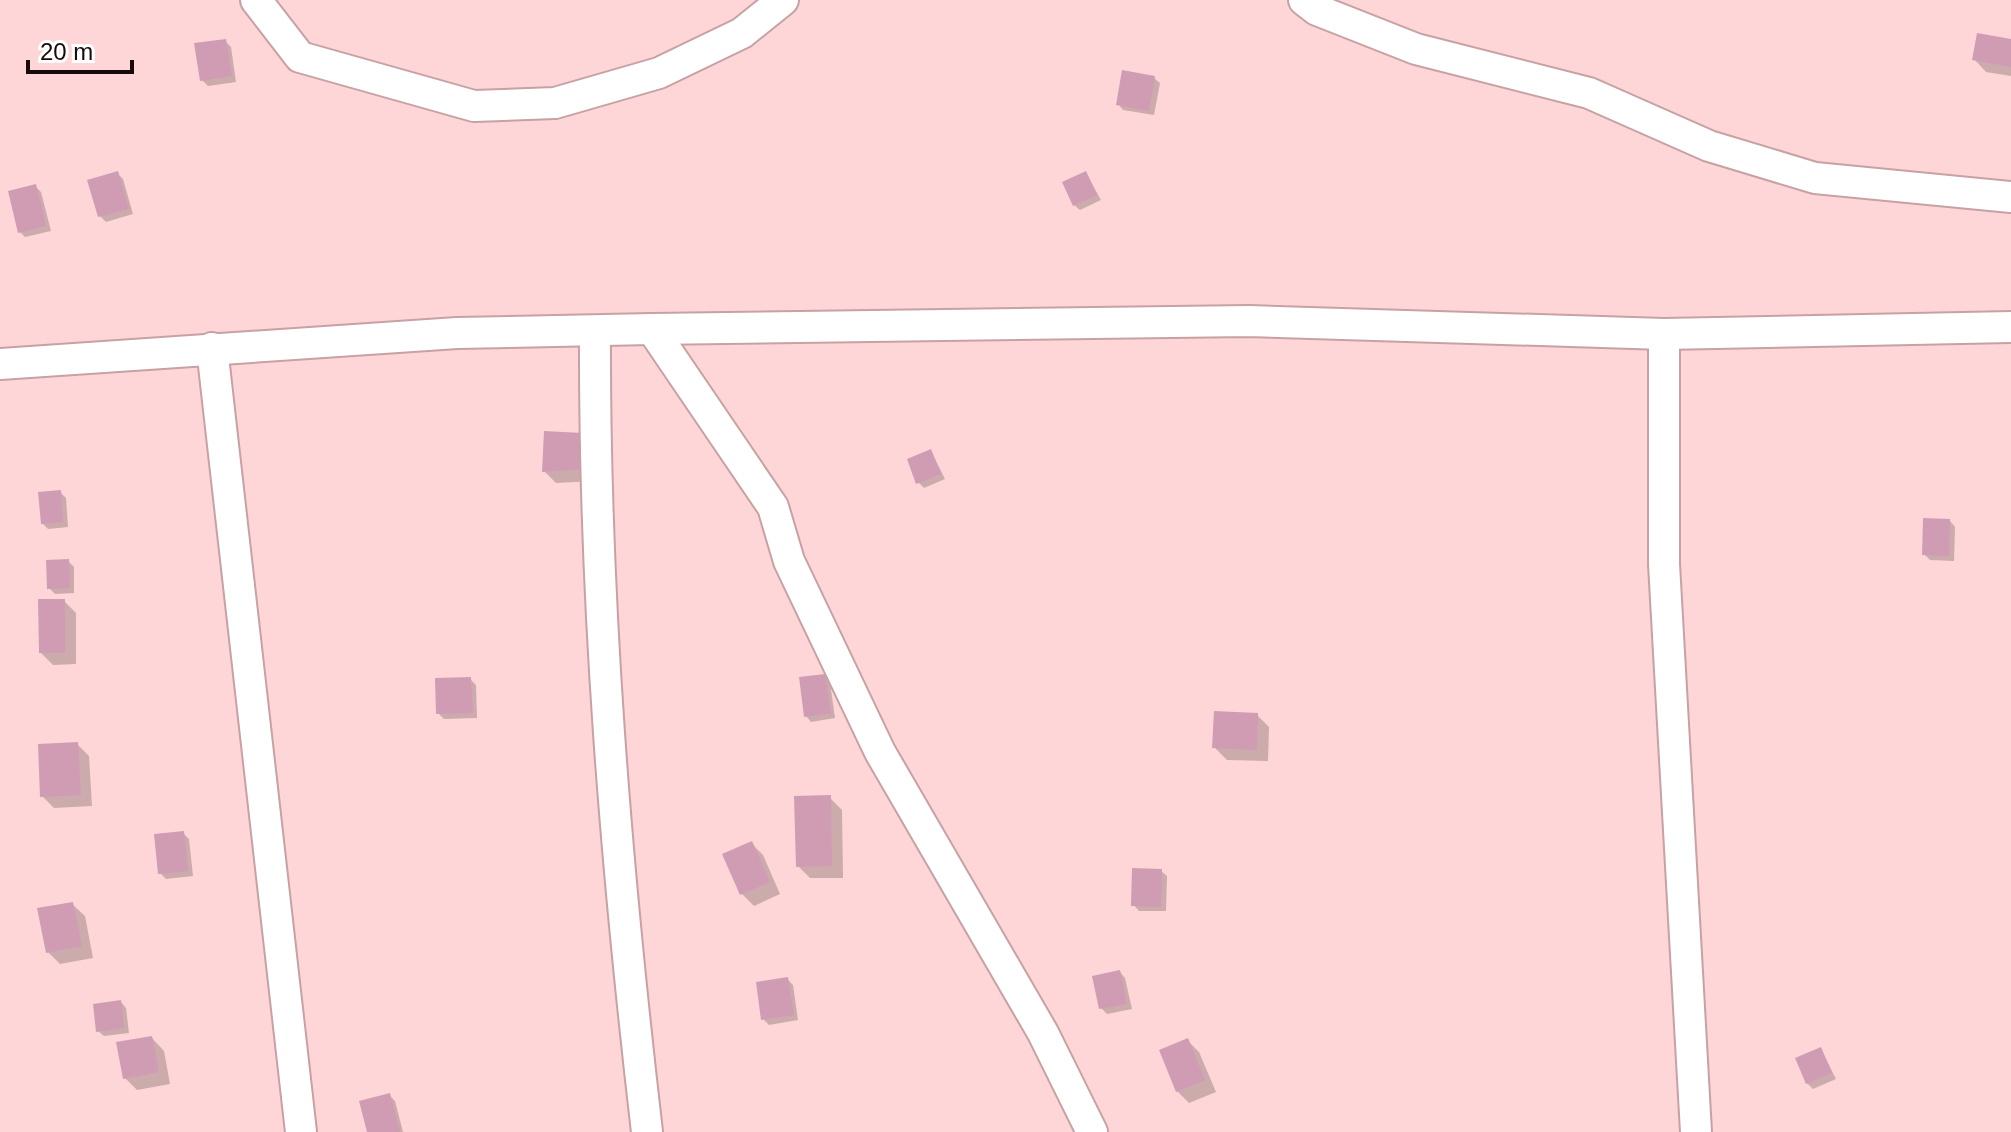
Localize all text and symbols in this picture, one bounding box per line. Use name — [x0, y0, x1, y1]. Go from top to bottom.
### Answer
scale bar — [28, 24, 132, 74]
text: 20 m — [40, 38, 93, 65]

